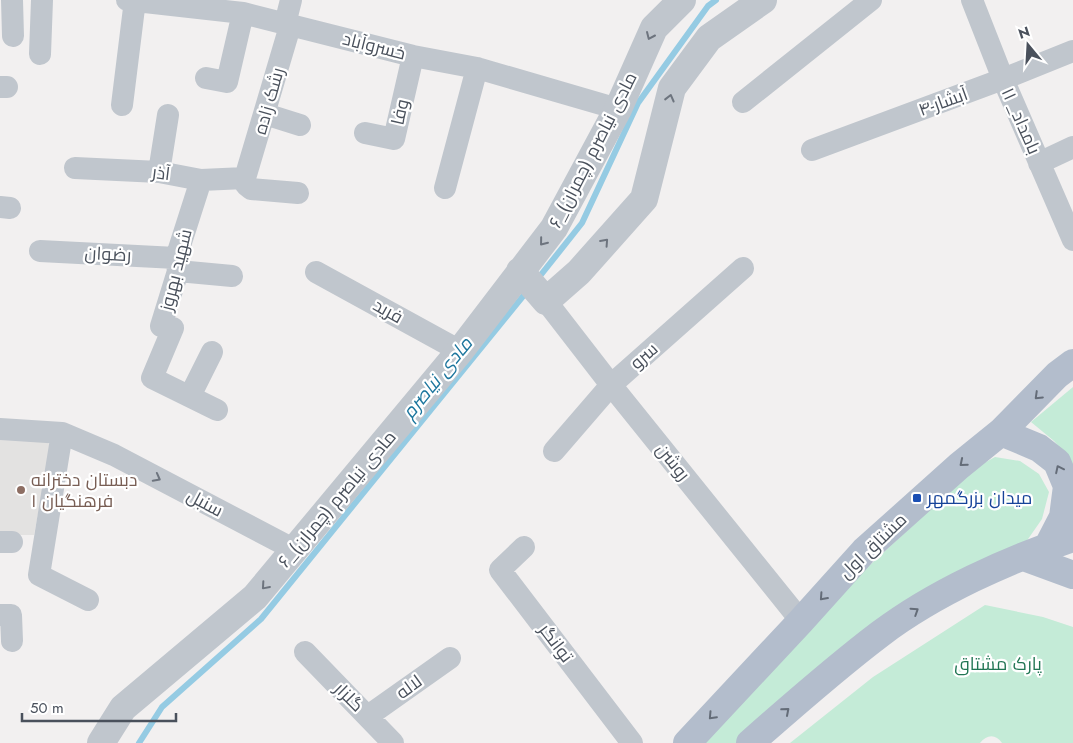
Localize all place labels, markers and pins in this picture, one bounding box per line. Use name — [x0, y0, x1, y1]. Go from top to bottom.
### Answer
place label: دبستان دخترانه فرهنگیان ۱ — [31, 467, 137, 514]
marker: دبستان دخترانه فرهنگیان ۱ — [15, 484, 27, 496]
place label: میدان بزرگمهر — [926, 485, 1032, 511]
marker: میدان بزرگمهر — [911, 492, 923, 504]

